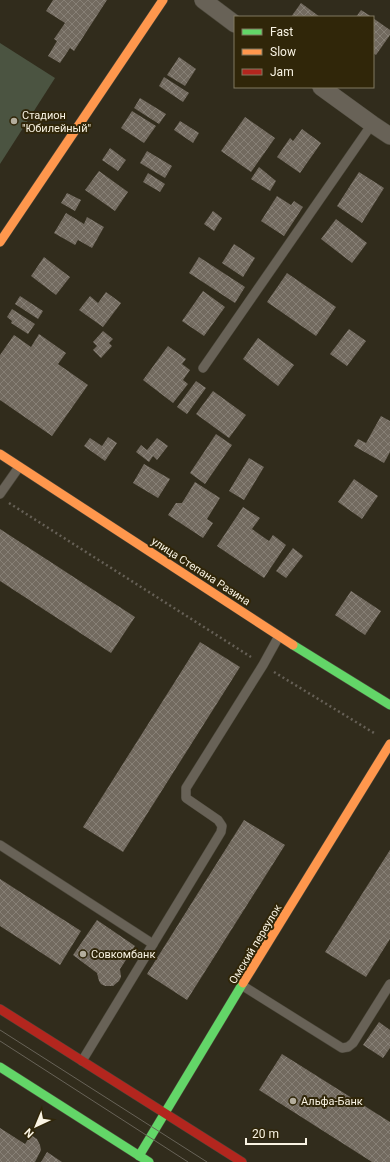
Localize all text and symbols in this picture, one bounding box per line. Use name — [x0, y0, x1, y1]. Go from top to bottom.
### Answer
legend — [234, 16, 374, 88]
text: Fast — [270, 25, 293, 39]
text: Slow — [270, 45, 296, 59]
text: Jam — [270, 65, 294, 79]
place label: Стадион "Юбилейный" — [22, 109, 91, 135]
marker: Стадион "Юбилейный" — [9, 116, 19, 126]
street label: улица Степана Разина — [149, 535, 253, 608]
street label: Омский переулок — [227, 902, 284, 986]
place label: Совкомбанк — [91, 948, 155, 961]
marker: Совкомбанк — [78, 949, 88, 959]
place label: Альфа-Банк — [301, 1095, 363, 1108]
marker: Альфа-Банк — [288, 1096, 298, 1106]
north arrow — [16, 1106, 56, 1146]
scale bar — [246, 1120, 306, 1146]
text: N — [22, 1125, 37, 1140]
text: 20 m — [252, 1127, 279, 1141]

